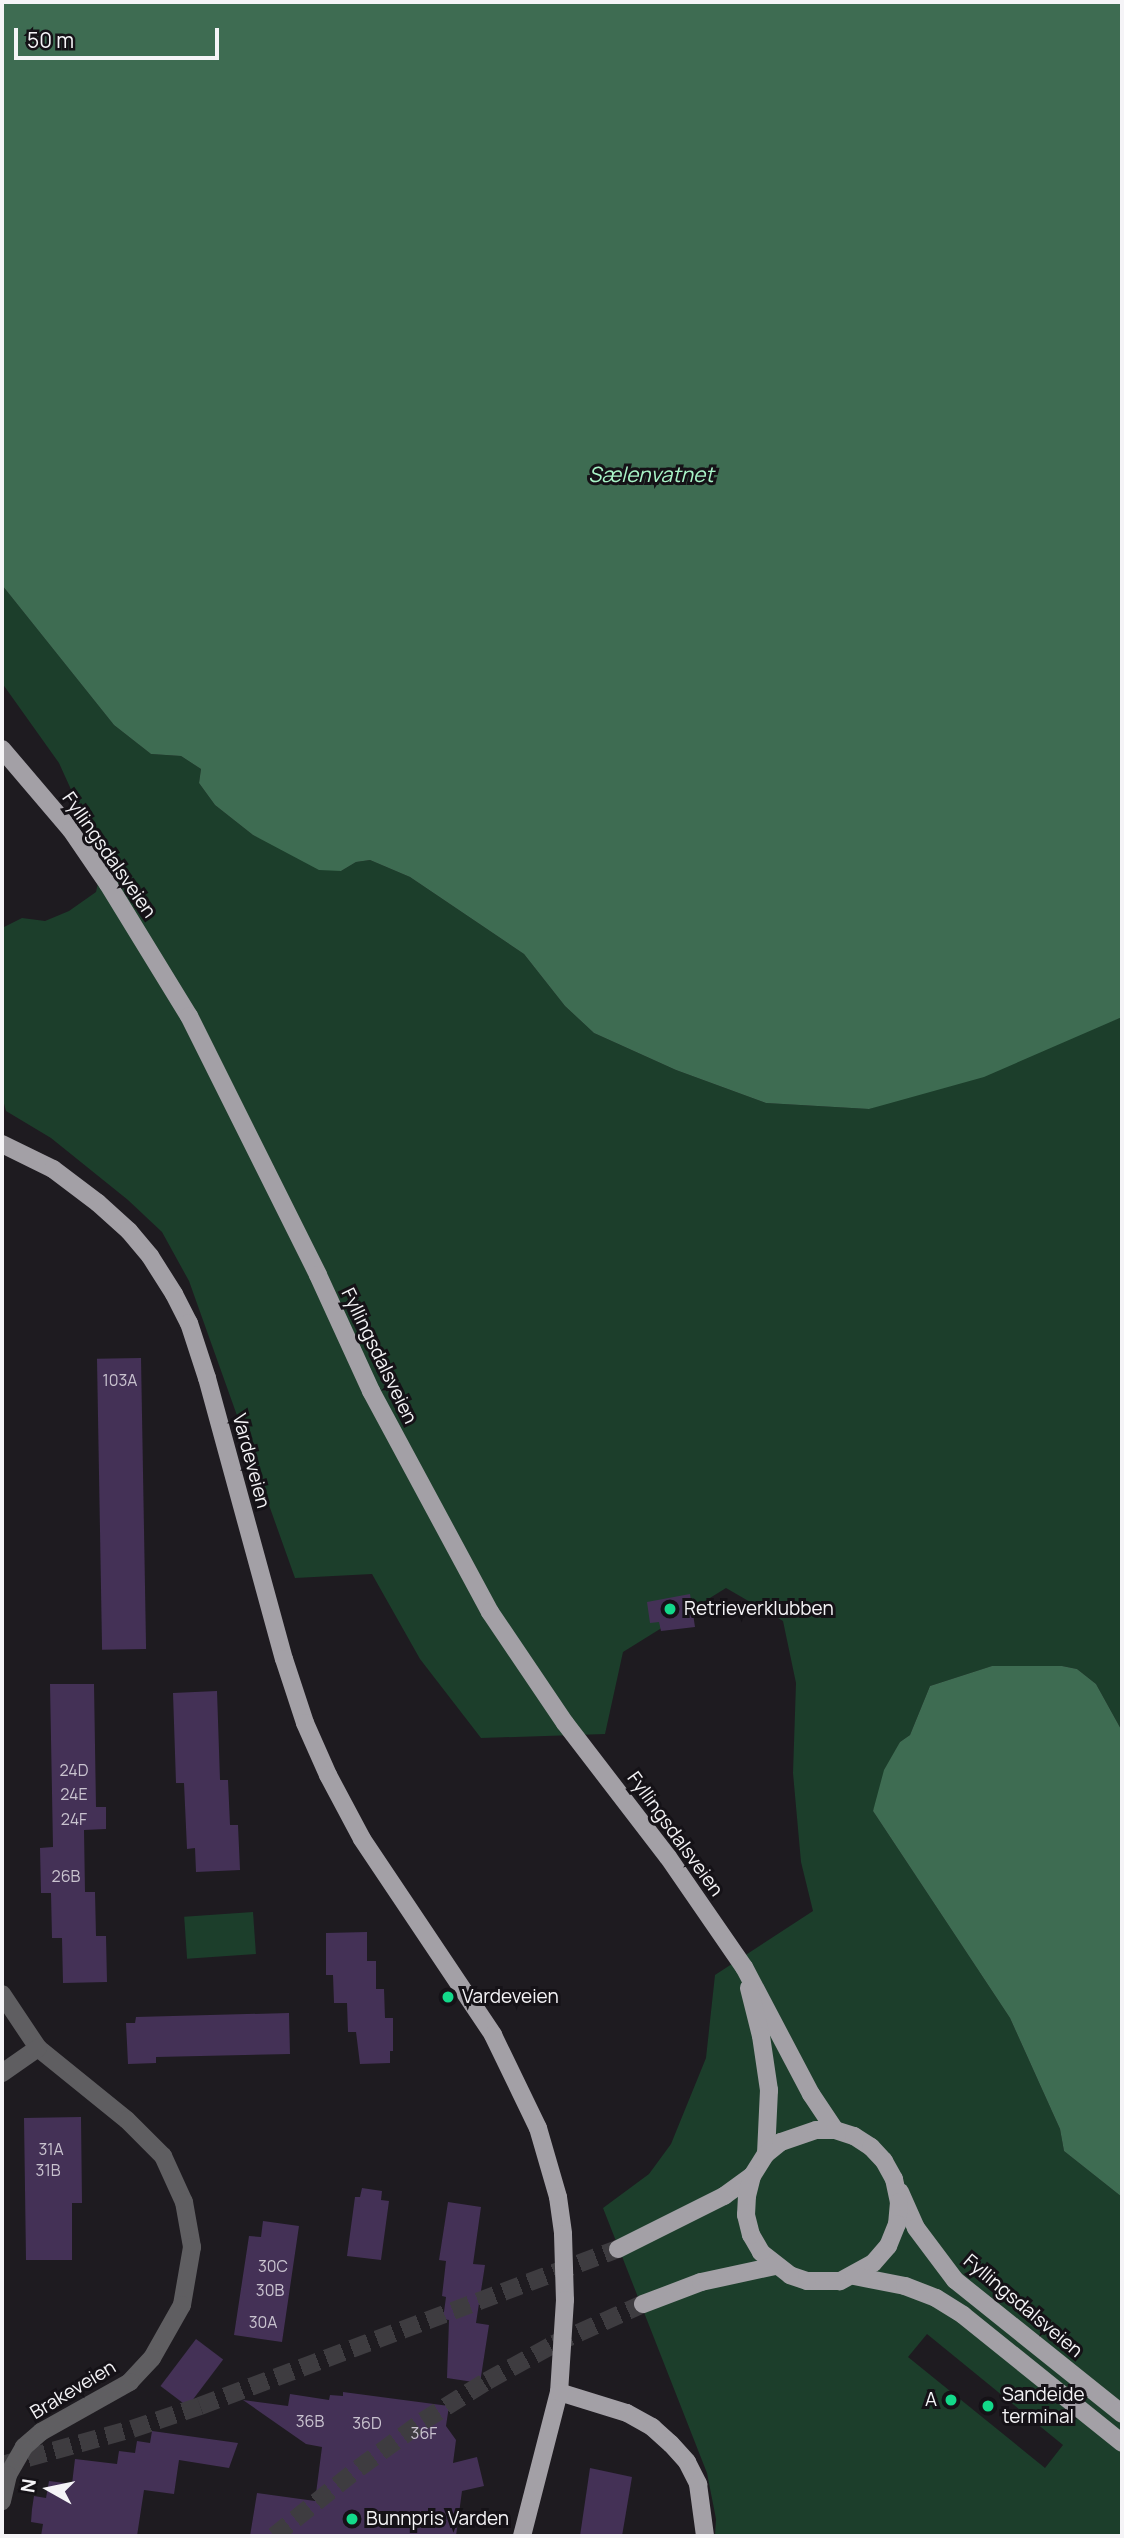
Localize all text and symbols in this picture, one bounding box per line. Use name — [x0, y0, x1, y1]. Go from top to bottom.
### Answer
scale bar — [18, 14, 222, 58]
text: 50 m — [27, 26, 74, 54]
water label: Sælenvatnet — [588, 461, 714, 487]
street label: Fyllingsdalsveien — [57, 788, 161, 922]
street label: Fyllingsdalsveien — [336, 1284, 422, 1428]
house number: 103A — [103, 1370, 137, 1390]
street label: Vardeveien — [227, 1411, 275, 1511]
place label: Retrieverklubben — [684, 1598, 834, 1620]
marker: Retrieverklubben — [662, 1601, 678, 1617]
house number: 24D — [60, 1760, 88, 1780]
street label: Fyllingsdalsveien — [622, 1767, 728, 1901]
house number: 24E — [60, 1784, 88, 1804]
house number: 24F — [61, 1809, 87, 1829]
house number: 26B — [52, 1866, 80, 1886]
place label: Vardeveien — [462, 1986, 559, 2008]
marker: Vardeveien — [440, 1989, 456, 2005]
house number: 31A — [38, 2139, 64, 2159]
house number: 31B — [36, 2160, 60, 2180]
street label: Fyllingsdalsveien — [959, 2250, 1087, 2362]
house number: 30C — [258, 2256, 288, 2276]
house number: 30B — [256, 2280, 284, 2300]
house number: 30A — [249, 2312, 277, 2332]
street label: Brakeveien — [26, 2356, 120, 2424]
place label: Sandeide terminal — [1002, 2384, 1085, 2428]
place label: A — [925, 2389, 937, 2411]
marker: A — [943, 2392, 959, 2408]
marker: Sandeide terminal — [980, 2398, 996, 2414]
house number: 36B — [296, 2411, 324, 2431]
house number: 36D — [352, 2413, 382, 2433]
house number: 36F — [411, 2423, 437, 2443]
north arrow — [14, 2454, 84, 2524]
text: N — [14, 2477, 42, 2494]
place label: Bunnpris Varden — [366, 2508, 509, 2530]
marker: Bunnpris Varden — [344, 2511, 360, 2527]

